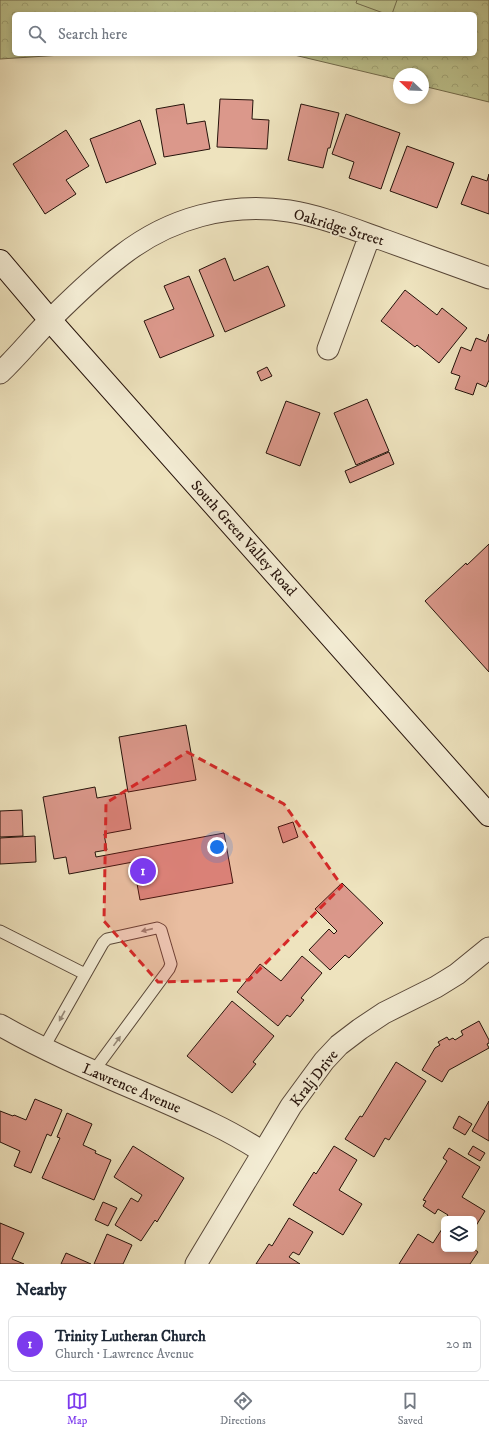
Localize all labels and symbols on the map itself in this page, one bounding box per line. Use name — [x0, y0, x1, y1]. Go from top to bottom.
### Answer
north arrow — [393, 68, 429, 104]
street label: Oakridge Street — [291, 205, 387, 250]
street label: South Green Valley Road — [187, 476, 301, 601]
your location — [207, 837, 227, 857]
pin: 1 — [130, 856, 156, 886]
one-way arrow — [141, 928, 153, 934]
one-way arrow — [58, 1010, 65, 1021]
one-way arrow — [113, 1035, 121, 1046]
street label: Kralj Drive — [286, 1046, 343, 1111]
street label: Lawrence Avenue — [80, 1059, 184, 1118]

